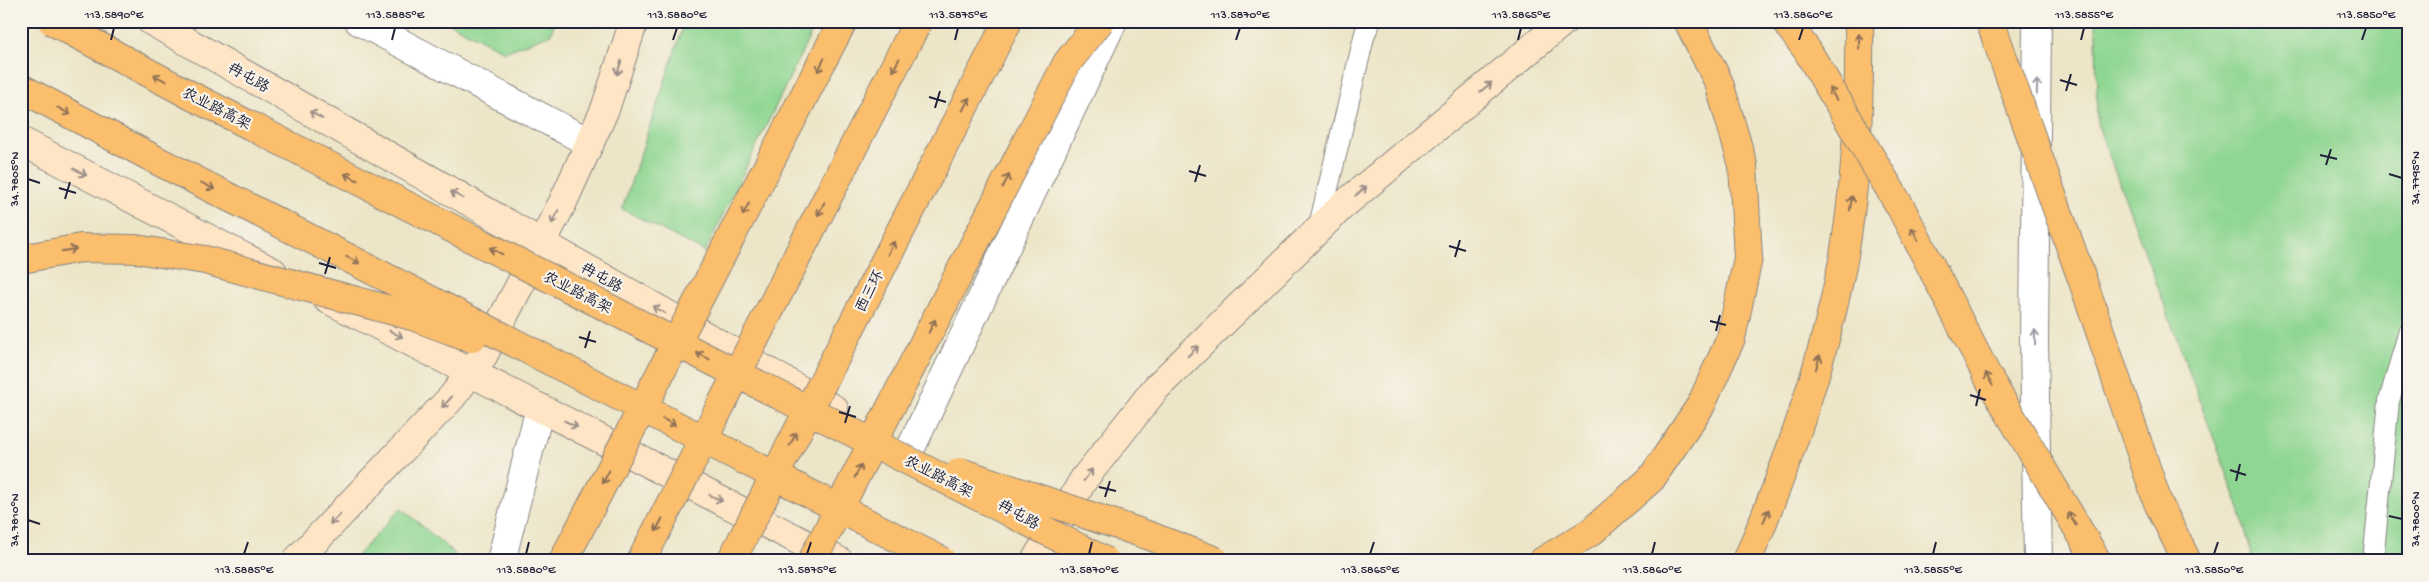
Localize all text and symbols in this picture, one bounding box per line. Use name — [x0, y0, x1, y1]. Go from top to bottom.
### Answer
text: 113.5890°E — [84, 9, 144, 23]
text: 113.5885°E — [365, 9, 425, 23]
text: 113.5880°E — [647, 9, 707, 23]
text: 113.5875°E — [928, 9, 988, 23]
text: 113.5870°E — [1210, 9, 1270, 23]
text: 113.5865°E — [1491, 9, 1550, 23]
text: 113.5860°E — [1773, 9, 1833, 23]
text: 113.5855°E — [2054, 9, 2114, 23]
text: 113.5850°E — [2336, 9, 2396, 23]
one-way arrow — [1854, 33, 1864, 50]
one-way arrow — [816, 57, 826, 72]
one-way arrow — [891, 57, 901, 72]
one-way arrow — [613, 59, 623, 75]
street label: 冉屯路 — [224, 60, 272, 98]
one-way arrow — [153, 73, 168, 83]
one-way arrow — [2032, 79, 2042, 96]
one-way arrow — [1479, 81, 1492, 92]
street label: 农业路高架 — [179, 85, 254, 135]
one-way arrow — [1828, 88, 1838, 102]
one-way arrow — [962, 97, 971, 112]
one-way arrow — [57, 106, 72, 116]
one-way arrow — [309, 109, 324, 119]
text: 34.7805°N — [9, 151, 23, 207]
text: 34.7795°N — [2410, 151, 2424, 206]
one-way arrow — [72, 168, 87, 177]
one-way arrow — [344, 172, 359, 181]
one-way arrow — [1001, 174, 1011, 189]
one-way arrow — [201, 181, 216, 191]
one-way arrow — [1354, 185, 1367, 196]
one-way arrow — [450, 190, 465, 200]
one-way arrow — [1846, 195, 1856, 211]
one-way arrow — [741, 201, 751, 216]
one-way arrow — [816, 201, 825, 216]
one-way arrow — [550, 209, 559, 224]
one-way arrow — [1910, 227, 1920, 242]
one-way arrow — [887, 241, 896, 256]
one-way arrow — [61, 244, 77, 254]
one-way arrow — [489, 246, 504, 255]
one-way arrow — [345, 256, 360, 265]
street label: 冉屯路 — [577, 260, 625, 298]
street label: 西三环 — [853, 268, 889, 316]
street label: 农业路高架 — [540, 269, 615, 319]
one-way arrow — [653, 304, 667, 314]
one-way arrow — [928, 319, 937, 334]
one-way arrow — [388, 329, 403, 339]
one-way arrow — [2030, 329, 2040, 346]
one-way arrow — [1187, 346, 1199, 358]
one-way arrow — [696, 351, 711, 360]
one-way arrow — [1814, 354, 1824, 370]
one-way arrow — [1984, 372, 1994, 387]
one-way arrow — [441, 395, 453, 408]
one-way arrow — [661, 418, 676, 427]
one-way arrow — [564, 419, 579, 429]
one-way arrow — [788, 432, 798, 447]
street label: 农业路高架 — [901, 453, 976, 503]
one-way arrow — [853, 463, 863, 478]
one-way arrow — [1082, 468, 1093, 481]
one-way arrow — [601, 469, 610, 484]
text: 34.7800°N — [2410, 491, 2424, 548]
text: 34.7810°N — [9, 493, 23, 548]
one-way arrow — [708, 494, 723, 503]
street label: 冉屯路 — [994, 497, 1042, 535]
one-way arrow — [1762, 509, 1771, 524]
one-way arrow — [2066, 512, 2076, 526]
one-way arrow — [329, 513, 341, 526]
one-way arrow — [654, 517, 663, 532]
text: 113.5885°E — [214, 564, 274, 578]
text: 113.5880°E — [496, 564, 556, 578]
text: 113.5875°E — [777, 564, 837, 578]
text: 113.5870°E — [1059, 564, 1119, 578]
text: 113.5865°E — [1340, 564, 1399, 578]
text: 113.5860°E — [1622, 564, 1682, 578]
text: 113.5855°E — [1903, 564, 1963, 578]
text: 113.5850°E — [2184, 564, 2244, 578]

